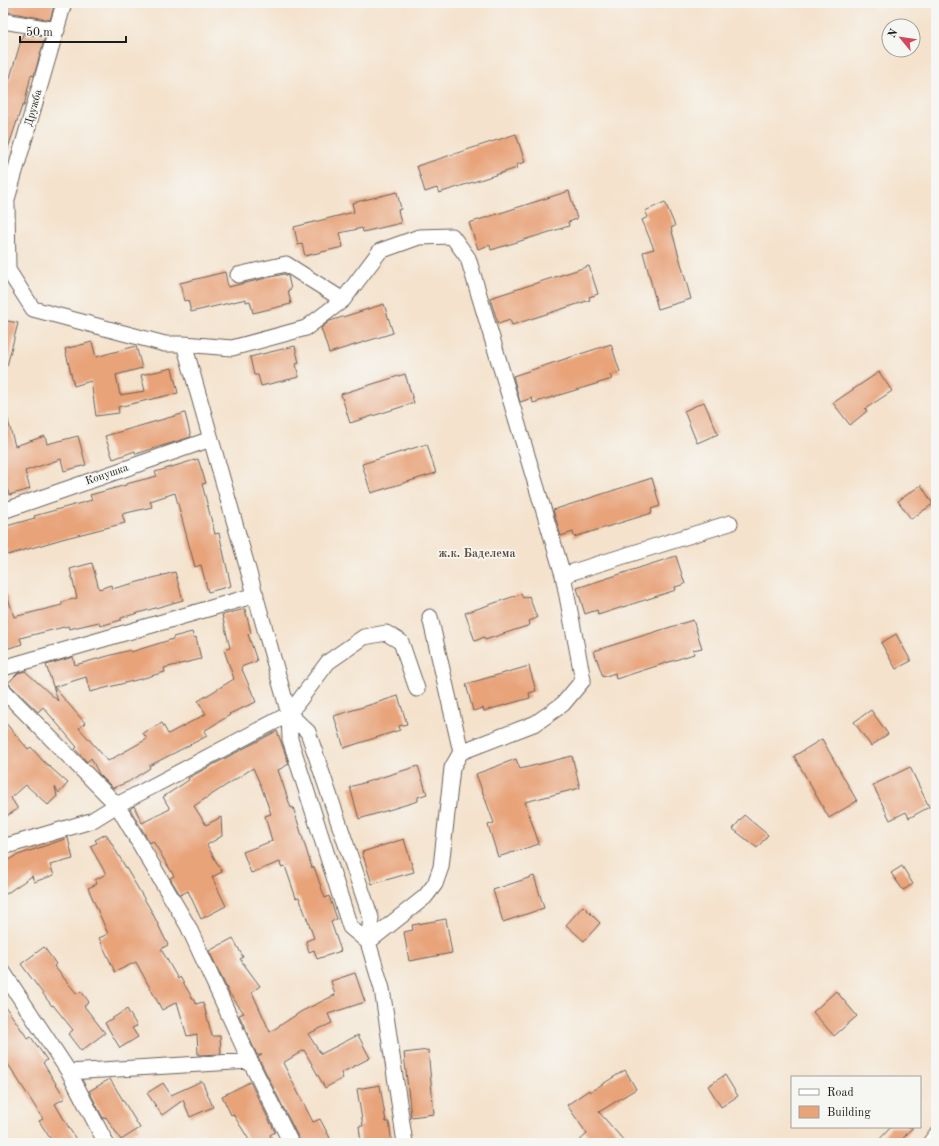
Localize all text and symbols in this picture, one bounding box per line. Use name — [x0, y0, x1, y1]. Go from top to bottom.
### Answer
scale bar — [20, 18, 126, 44]
north arrow — [881, 18, 921, 58]
text: 50 m — [26, 26, 53, 39]
text: N — [887, 27, 901, 40]
street label: Дружба — [23, 88, 45, 128]
street label: Конушка — [84, 462, 130, 487]
district label: ж.к. Баделема — [438, 548, 516, 560]
legend — [791, 1076, 921, 1128]
text: Road — [827, 1087, 854, 1099]
text: Building — [827, 1107, 871, 1119]

